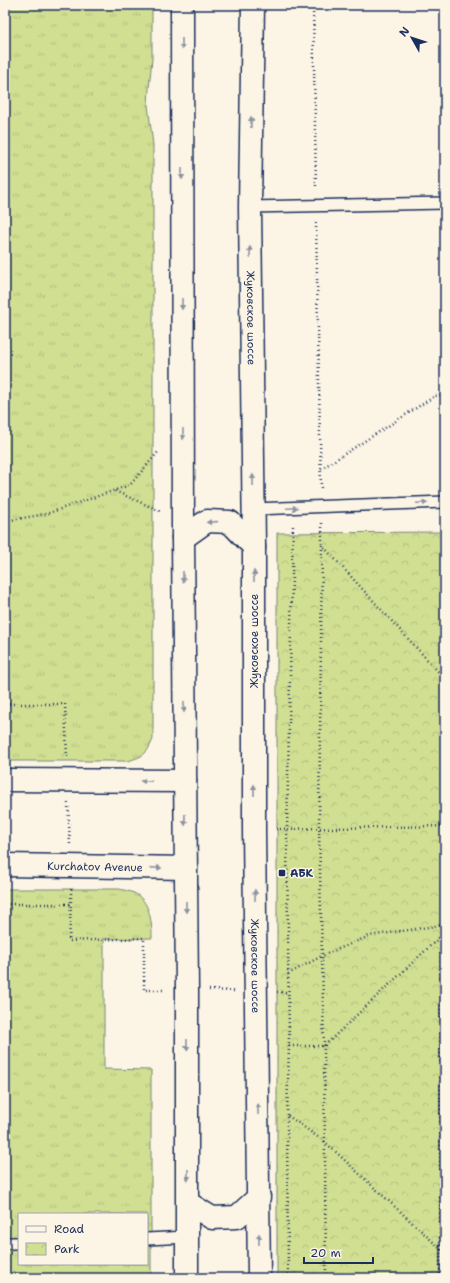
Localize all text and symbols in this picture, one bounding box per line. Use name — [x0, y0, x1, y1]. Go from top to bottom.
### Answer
north arrow — [392, 18, 432, 58]
text: N — [396, 24, 413, 40]
one-way arrow — [179, 38, 185, 51]
one-way arrow — [248, 115, 254, 128]
one-way arrow — [179, 168, 185, 181]
one-way arrow — [247, 245, 253, 258]
street label: Жуковское шоссе — [243, 271, 259, 365]
one-way arrow — [179, 298, 185, 311]
one-way arrow — [180, 428, 186, 441]
one-way arrow — [250, 473, 256, 486]
one-way arrow — [416, 500, 429, 506]
one-way arrow — [286, 504, 298, 511]
one-way arrow — [205, 519, 218, 526]
one-way arrow — [251, 569, 257, 582]
one-way arrow — [180, 571, 186, 584]
street label: Жуковское шоссе — [247, 594, 262, 688]
one-way arrow — [181, 701, 187, 714]
one-way arrow — [139, 778, 152, 784]
one-way arrow — [251, 783, 257, 796]
one-way arrow — [182, 814, 188, 827]
street label: Kurchatov Avenue — [47, 858, 143, 875]
one-way arrow — [150, 864, 162, 871]
place label: АБК — [290, 866, 314, 881]
marker: АБК — [277, 868, 287, 878]
one-way arrow — [252, 888, 258, 901]
one-way arrow — [183, 901, 189, 914]
street label: Жуковское шоссе — [247, 919, 264, 1013]
one-way arrow — [184, 1039, 190, 1052]
one-way arrow — [255, 1102, 261, 1115]
one-way arrow — [185, 1169, 191, 1182]
legend — [18, 1213, 148, 1265]
text: Road — [54, 1221, 85, 1237]
one-way arrow — [256, 1232, 262, 1245]
scale bar — [304, 1239, 373, 1265]
text: Park — [54, 1241, 80, 1257]
text: 20 m — [310, 1245, 341, 1261]

